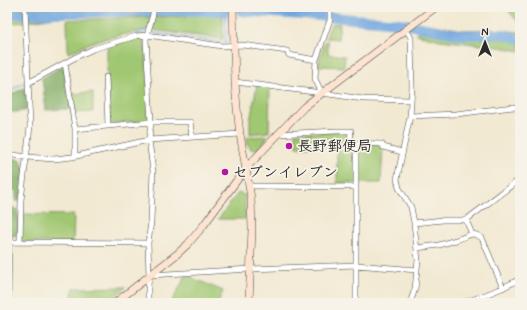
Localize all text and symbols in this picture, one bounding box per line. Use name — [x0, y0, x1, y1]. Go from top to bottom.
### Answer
north arrow — [465, 22, 505, 62]
text: N — [481, 26, 489, 40]
place label: 長野郵便局 — [297, 137, 372, 157]
marker: 長野郵便局 — [284, 141, 294, 151]
place label: セブンイレブン — [233, 163, 338, 183]
marker: セブンイレブン — [220, 167, 230, 177]

